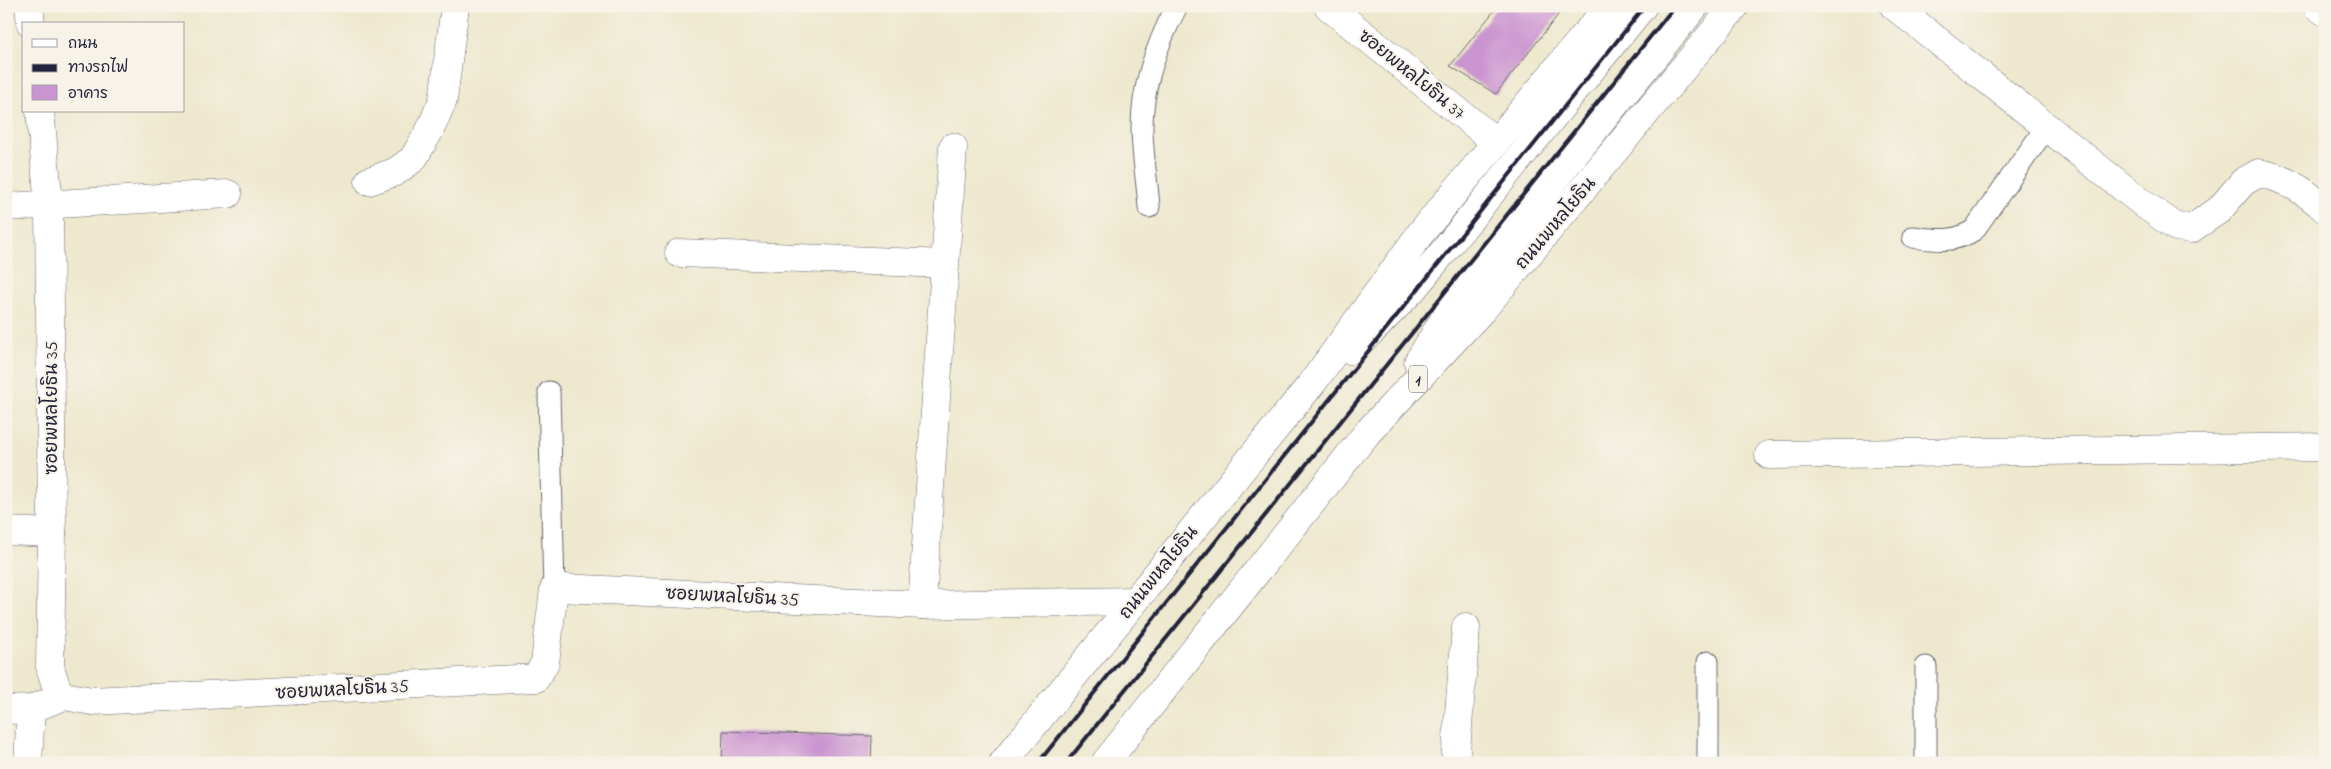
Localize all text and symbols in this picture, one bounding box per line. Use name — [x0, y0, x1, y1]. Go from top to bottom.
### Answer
legend — [22, 22, 185, 112]
street label: ซอยพหลโยธิน 37 — [1352, 23, 1471, 127]
text: ถนน — [68, 33, 97, 55]
text: ทางรถไฟ — [68, 57, 128, 79]
text: อาคาร — [68, 83, 108, 105]
street label: ถนนพหลโยธิน — [1509, 171, 1603, 276]
street label: ซอยพหลโยธิน 35 — [38, 341, 66, 475]
road number: 1 — [1409, 366, 1427, 392]
street label: ถนนพหลโยธิน — [1112, 520, 1205, 626]
street label: ซอยพหลโยธิน 35 — [664, 580, 799, 614]
street label: ซอยพหลโยธิน 35 — [275, 673, 410, 707]

